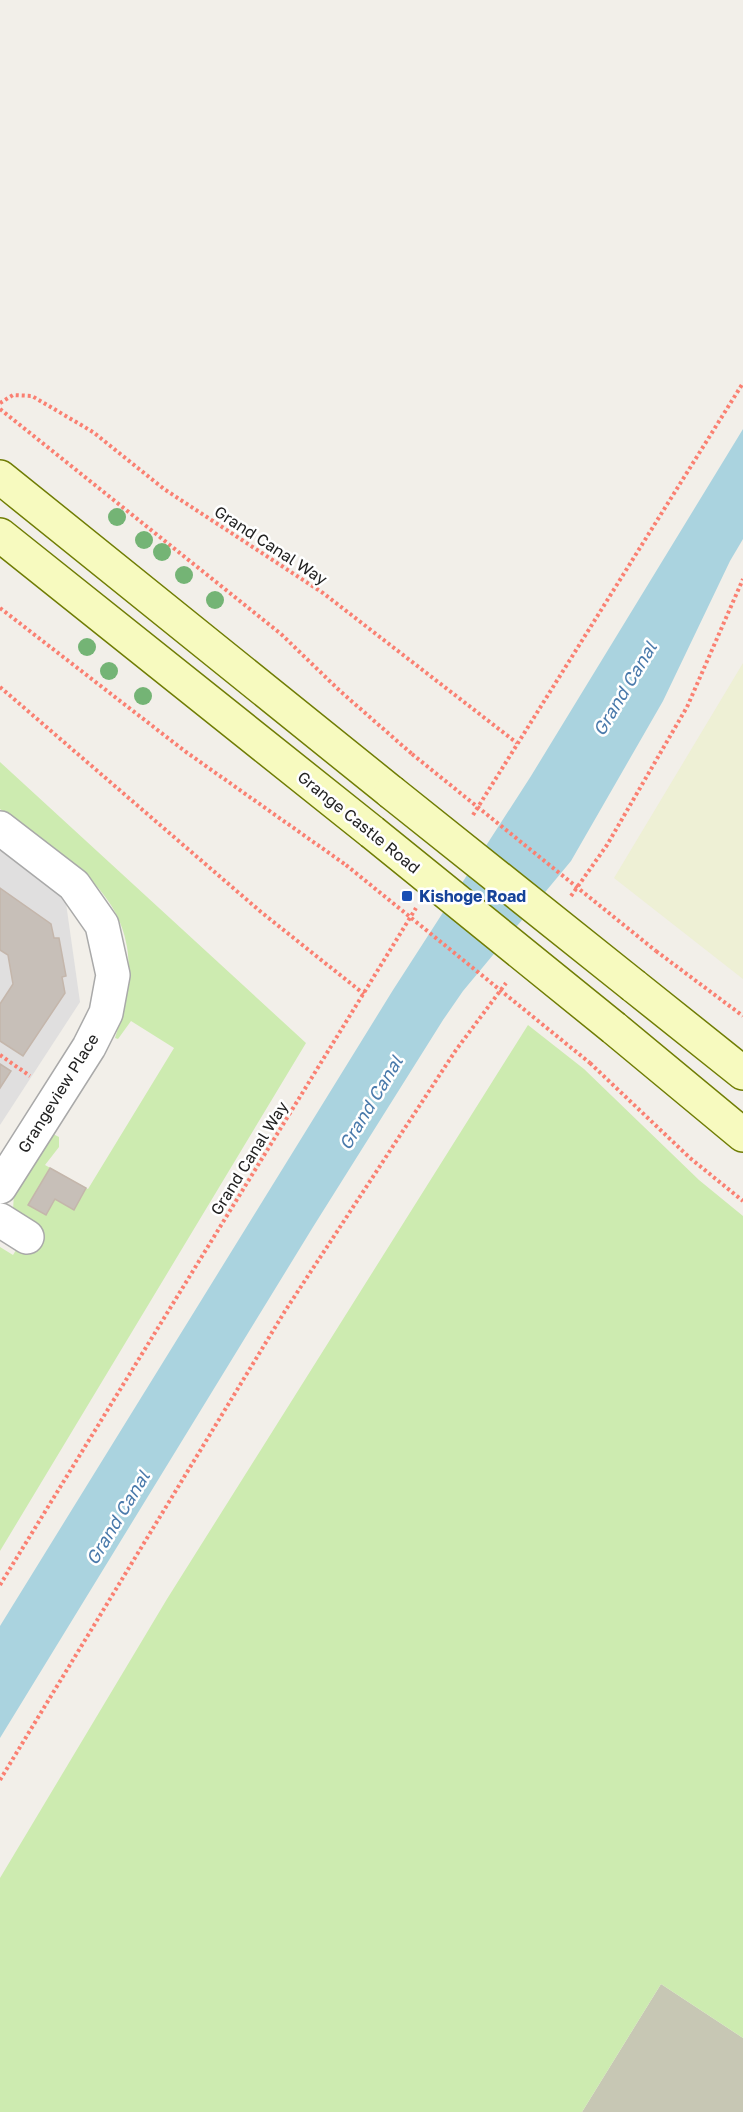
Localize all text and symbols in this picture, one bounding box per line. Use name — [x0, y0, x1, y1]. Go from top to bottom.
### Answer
street label: Grand Canal Way — [211, 501, 331, 589]
water label: Grand Canal — [587, 636, 661, 739]
street label: Grange Castle Road — [294, 767, 424, 877]
place label: Kishoge Road — [419, 886, 526, 906]
marker: Kishoge Road — [400, 889, 414, 903]
street label: Grangeview Place — [13, 1030, 103, 1156]
water label: Grand Canal — [333, 1050, 407, 1153]
street label: Grand Canal Way — [206, 1097, 292, 1219]
water label: Grand Canal — [80, 1465, 154, 1568]

